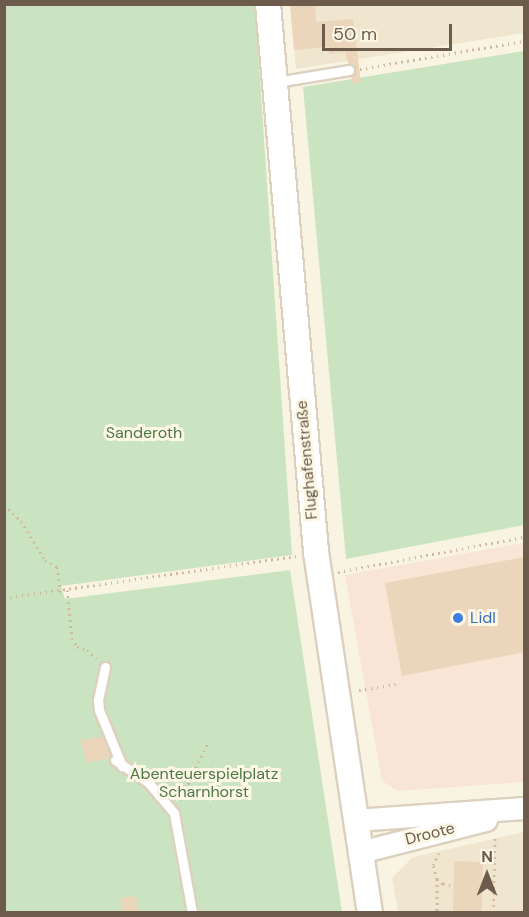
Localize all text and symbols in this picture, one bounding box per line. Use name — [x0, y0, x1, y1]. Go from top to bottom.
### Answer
scale bar — [325, 12, 456, 50]
text: 50 m — [333, 22, 377, 46]
street label: Flughafenstraße — [292, 400, 322, 520]
park label: Sanderoth — [106, 423, 182, 443]
place label: Lidl — [470, 608, 496, 628]
marker: Lidl — [451, 611, 465, 625]
park label: Abenteuerspielplatz Scharnhorst — [130, 764, 278, 802]
street label: Droote — [403, 819, 457, 849]
north arrow — [457, 845, 517, 905]
text: N — [481, 846, 493, 867]

